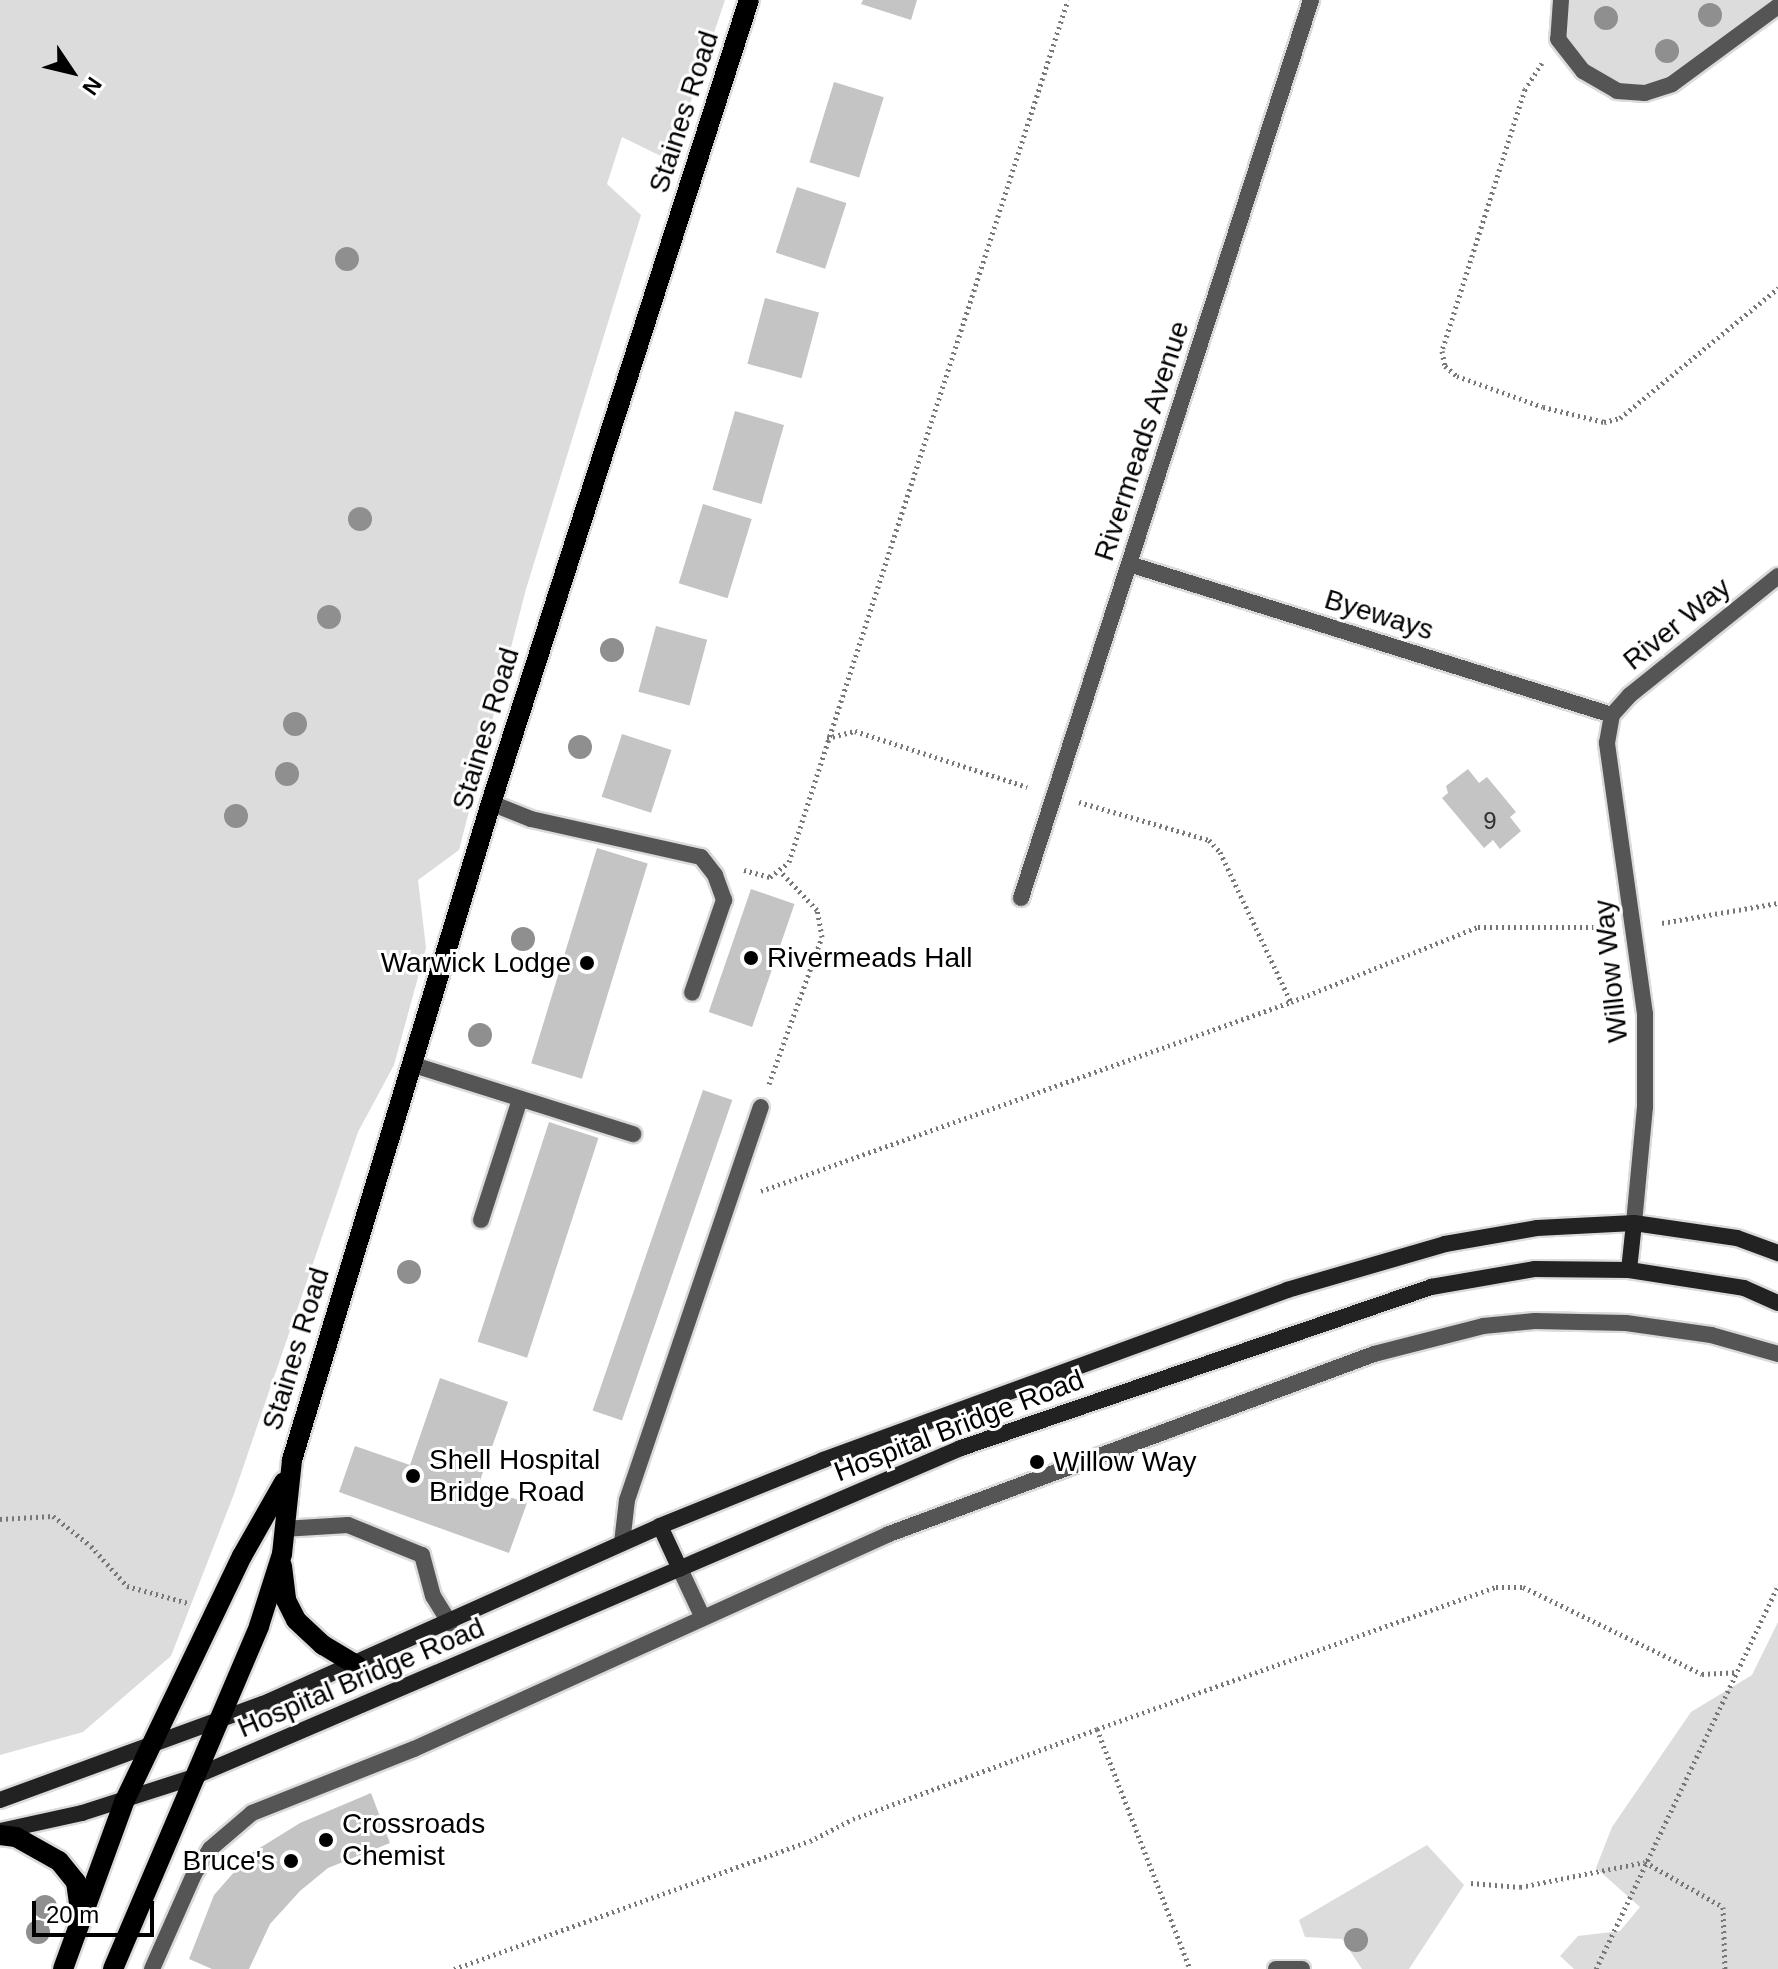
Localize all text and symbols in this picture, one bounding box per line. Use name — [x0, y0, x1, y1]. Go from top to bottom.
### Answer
street label: Staines Road — [642, 27, 726, 197]
north arrow — [32, 32, 112, 112]
text: N — [77, 72, 107, 100]
street label: Rivermeads Avenue — [1087, 316, 1197, 566]
street label: River Way — [1617, 571, 1737, 677]
street label: Byeways — [1321, 583, 1437, 647]
street label: Staines Road — [445, 644, 527, 814]
house number: 9 — [1483, 807, 1497, 835]
street label: Willow Way — [1587, 898, 1635, 1044]
place label: Rivermeads Hall — [767, 941, 972, 975]
place label: Warwick Lodge — [381, 946, 571, 980]
marker: Rivermeads Hall — [742, 949, 760, 967]
marker: Warwick Lodge — [578, 954, 596, 972]
street label: Staines Road — [255, 1264, 337, 1434]
street label: Hospital Bridge Road — [829, 1363, 1089, 1489]
place label: Shell Hospital Bridge Road — [429, 1443, 600, 1509]
place label: Willow Way — [1053, 1445, 1197, 1479]
marker: Willow Way — [1028, 1453, 1046, 1471]
marker: Shell Hospital Bridge Road — [404, 1467, 422, 1485]
street label: Hospital Bridge Road — [233, 1611, 489, 1745]
place label: Crossroads Chemist — [342, 1807, 485, 1873]
marker: Crossroads Chemist — [317, 1831, 335, 1849]
place label: Bruce's — [183, 1844, 275, 1878]
marker: Bruce's — [282, 1852, 300, 1870]
scale bar — [36, 1885, 158, 1935]
text: 20 m — [46, 1901, 99, 1928]

